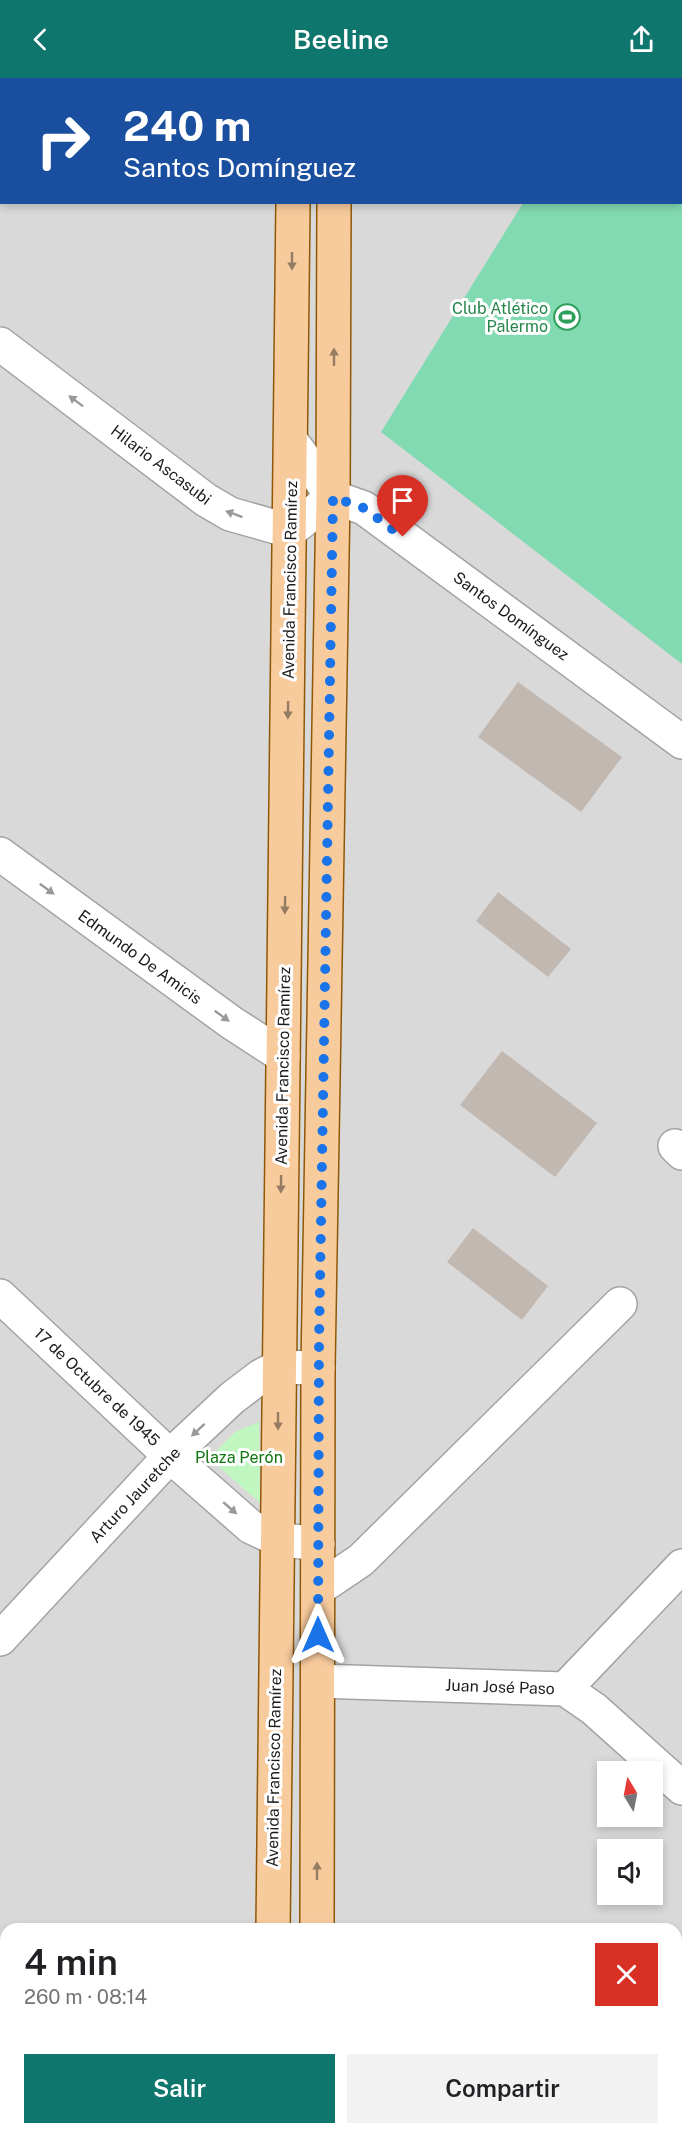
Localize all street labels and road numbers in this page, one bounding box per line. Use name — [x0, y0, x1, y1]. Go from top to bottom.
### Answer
street label: Hilario Ascasubi — [107, 421, 215, 509]
street label: Avenida Francisco Ramírez — [279, 480, 301, 679]
street label: Santos Domínguez — [450, 568, 573, 664]
street label: Edmundo De Amicis — [75, 906, 205, 1008]
street label: Avenida Francisco Ramírez — [272, 966, 294, 1165]
street label: 17 de Octubre de 1945 — [30, 1324, 164, 1450]
street label: Arturo Jauretche — [86, 1443, 184, 1547]
street label: Avenida Francisco Ramírez — [263, 1668, 285, 1867]
street label: Juan José Paso — [445, 1676, 555, 1698]

